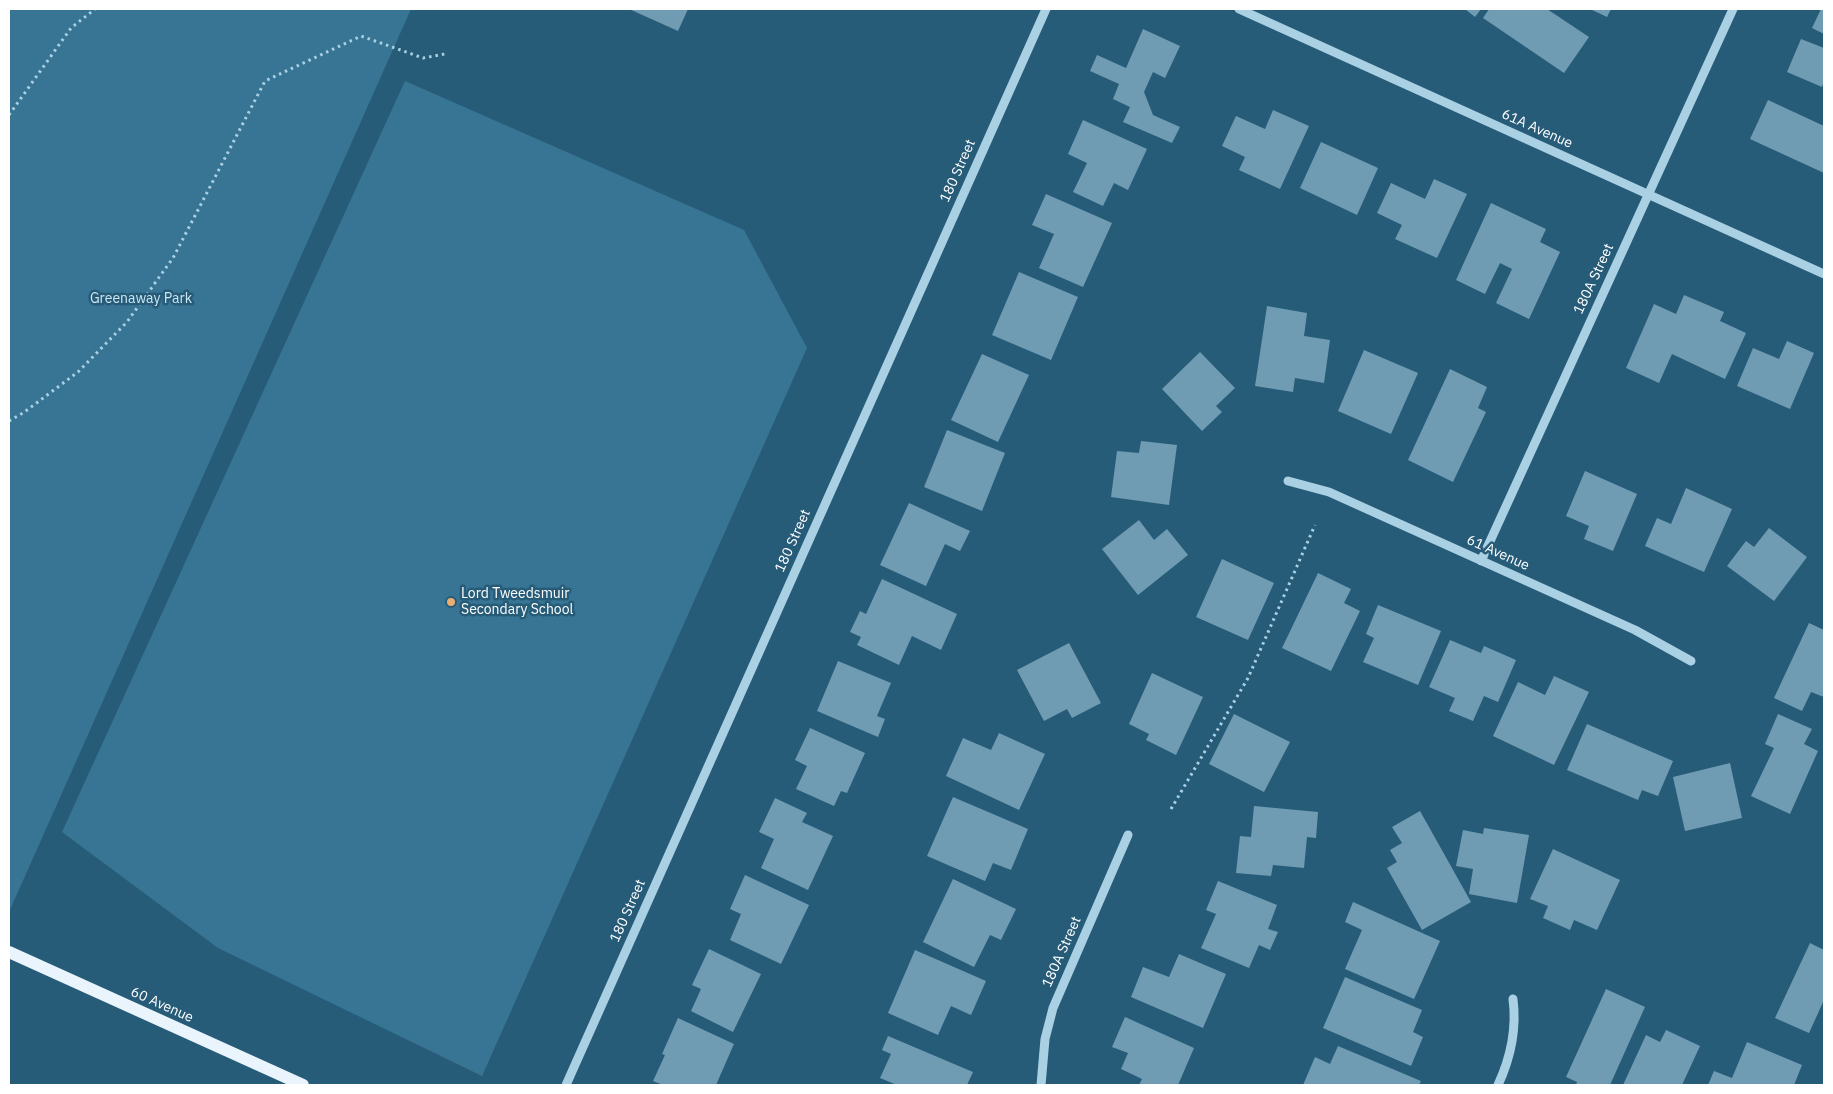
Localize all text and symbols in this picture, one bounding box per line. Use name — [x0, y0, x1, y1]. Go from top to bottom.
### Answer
street label: 61A Avenue — [1499, 106, 1575, 152]
street label: 180 Street — [937, 137, 979, 205]
street label: 180A Street — [1570, 241, 1618, 317]
park label: Greenaway Park — [90, 291, 192, 307]
street label: 180 Street — [772, 507, 814, 575]
street label: 61 Avenue — [1464, 532, 1532, 574]
place label: Lord Tweedsmuir Secondary School — [461, 586, 573, 618]
marker: Lord Tweedsmuir Secondary School — [445, 596, 457, 608]
street label: 180 Street — [607, 877, 649, 945]
street label: 180A Street — [1039, 914, 1085, 990]
street label: 60 Avenue — [128, 984, 196, 1026]

